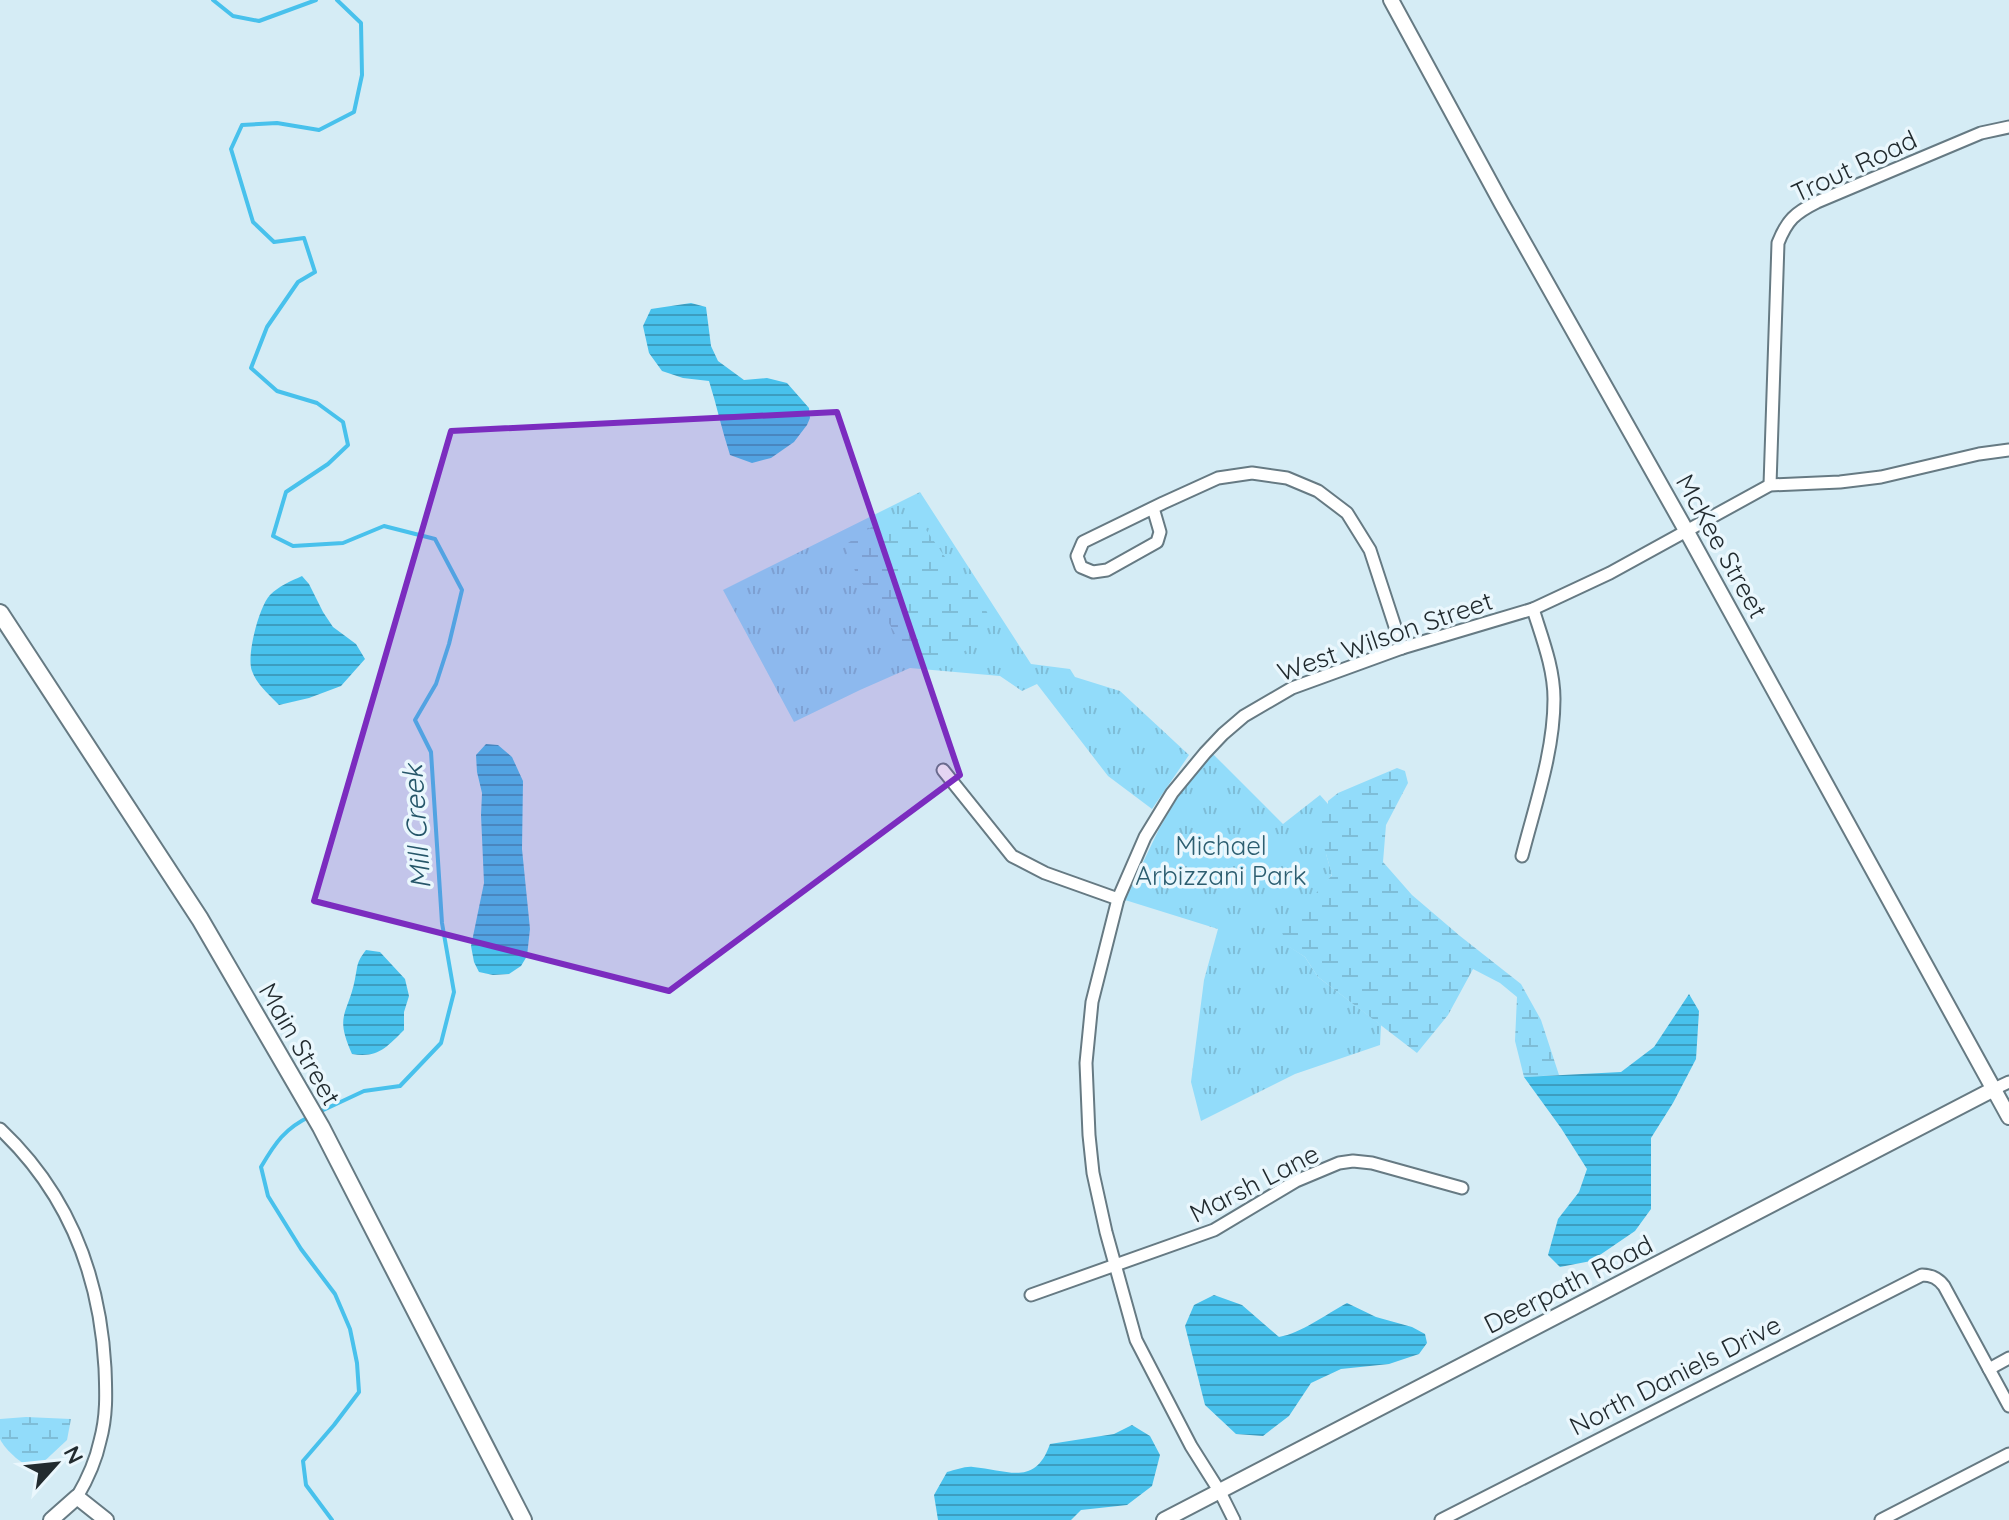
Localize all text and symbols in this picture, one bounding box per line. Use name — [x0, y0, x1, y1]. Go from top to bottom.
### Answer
street label: Trout Road — [1786, 123, 1922, 209]
street label: McKee Street — [1669, 468, 1775, 624]
street label: West Wilson Street — [1273, 584, 1497, 688]
water label: Mill Creek — [394, 761, 438, 890]
park label: Michael Arbizzani Park — [1135, 829, 1307, 892]
street label: Main Street — [252, 977, 348, 1111]
street label: Marsh Lane — [1184, 1136, 1324, 1230]
street label: Deerpath Road — [1478, 1227, 1658, 1341]
street label: North Daniels Drive — [1564, 1307, 1786, 1443]
north arrow — [16, 1424, 96, 1504]
text: N — [58, 1441, 90, 1468]

